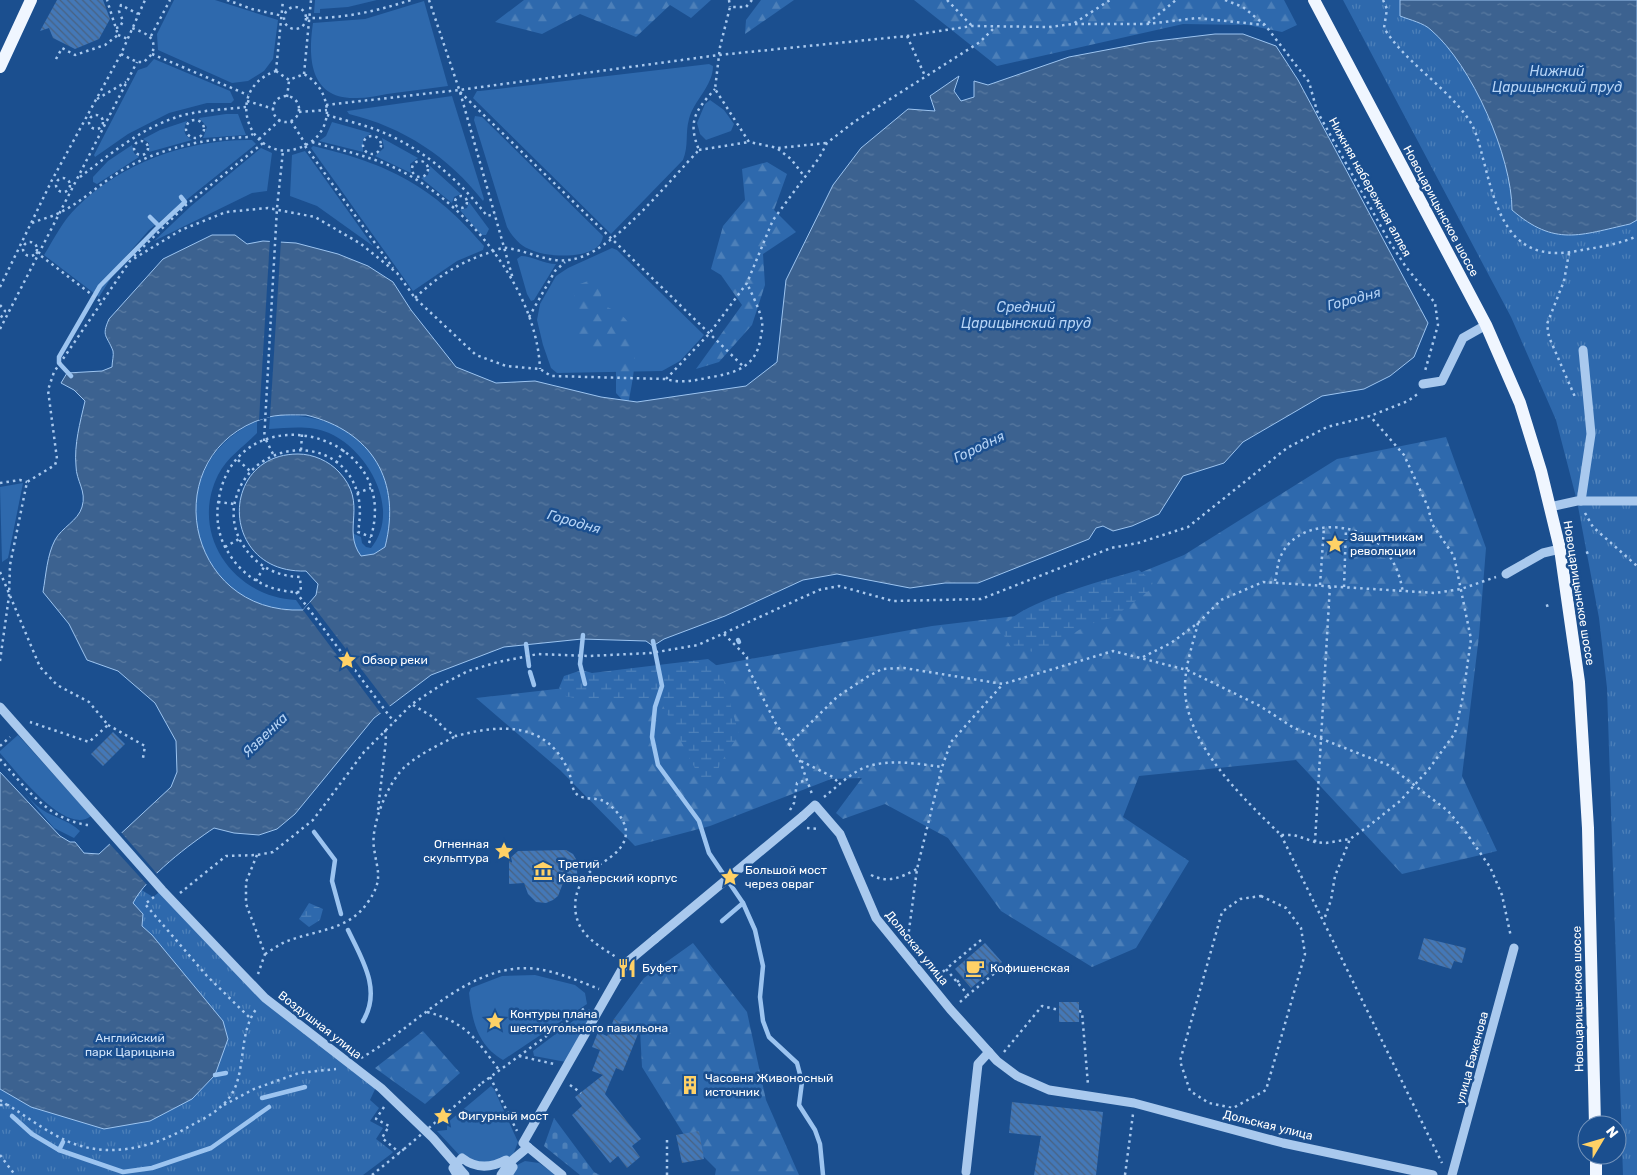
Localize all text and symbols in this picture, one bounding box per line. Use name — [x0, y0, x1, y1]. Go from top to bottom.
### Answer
water label: Нижний Царицынский пруд — [1492, 63, 1622, 96]
street label: Нижняя набережная аллея — [1326, 115, 1414, 259]
street label: Новоцарицынское шоссе — [1400, 143, 1482, 279]
water label: Городня — [1325, 284, 1383, 314]
water label: Средний Царицынский пруд — [961, 299, 1091, 332]
water label: Городня — [951, 427, 1008, 467]
water label: Городня — [545, 506, 603, 538]
street label: Новоцарицынское шоссе — [1561, 520, 1597, 667]
place label: Защитникам революции — [1350, 530, 1423, 558]
place icon: Защитникам революции — [1324, 533, 1346, 555]
place icon: Обзор реки — [336, 649, 358, 671]
place label: Обзор реки — [362, 653, 428, 667]
water label: Язвенка — [239, 709, 291, 761]
place label: Огненная скульптура — [423, 837, 489, 865]
place icon: Огненная скульптура — [493, 840, 515, 862]
place label: Третий Кавалерский корпус — [558, 857, 678, 885]
museum icon: Третий Кавалерский корпус — [532, 860, 554, 882]
place label: Большой мост через овраг — [745, 863, 827, 891]
place icon: Большой мост через овраг — [719, 866, 741, 888]
street label: Дольская улица — [883, 908, 951, 988]
street label: Новоцарицынское шоссе — [1570, 925, 1586, 1072]
restaurant icon: Буфет — [616, 957, 638, 979]
cafe icon: Кофишенская — [964, 957, 986, 979]
place label: Буфет — [642, 961, 678, 975]
place label: Кофишенская — [990, 961, 1070, 975]
street label: Воздушная улица — [275, 988, 365, 1062]
place label: Контуры плана шестиугольного павильона — [510, 1007, 668, 1035]
place icon: Контуры плана шестиугольного павильона — [484, 1010, 506, 1032]
street label: улица Баженова — [1453, 1010, 1491, 1106]
park label: Английский парк Царицына — [85, 1031, 175, 1059]
place label: Часовня Живоносный источник — [705, 1071, 833, 1099]
building icon: Часовня Живоносный источник — [679, 1074, 701, 1096]
place icon: Фигурный мост — [432, 1105, 454, 1127]
street label: Дольская улица — [1222, 1107, 1314, 1143]
place label: Фигурный мост — [458, 1109, 548, 1123]
north arrow — [1577, 1115, 1627, 1165]
text: N — [1602, 1123, 1622, 1142]

